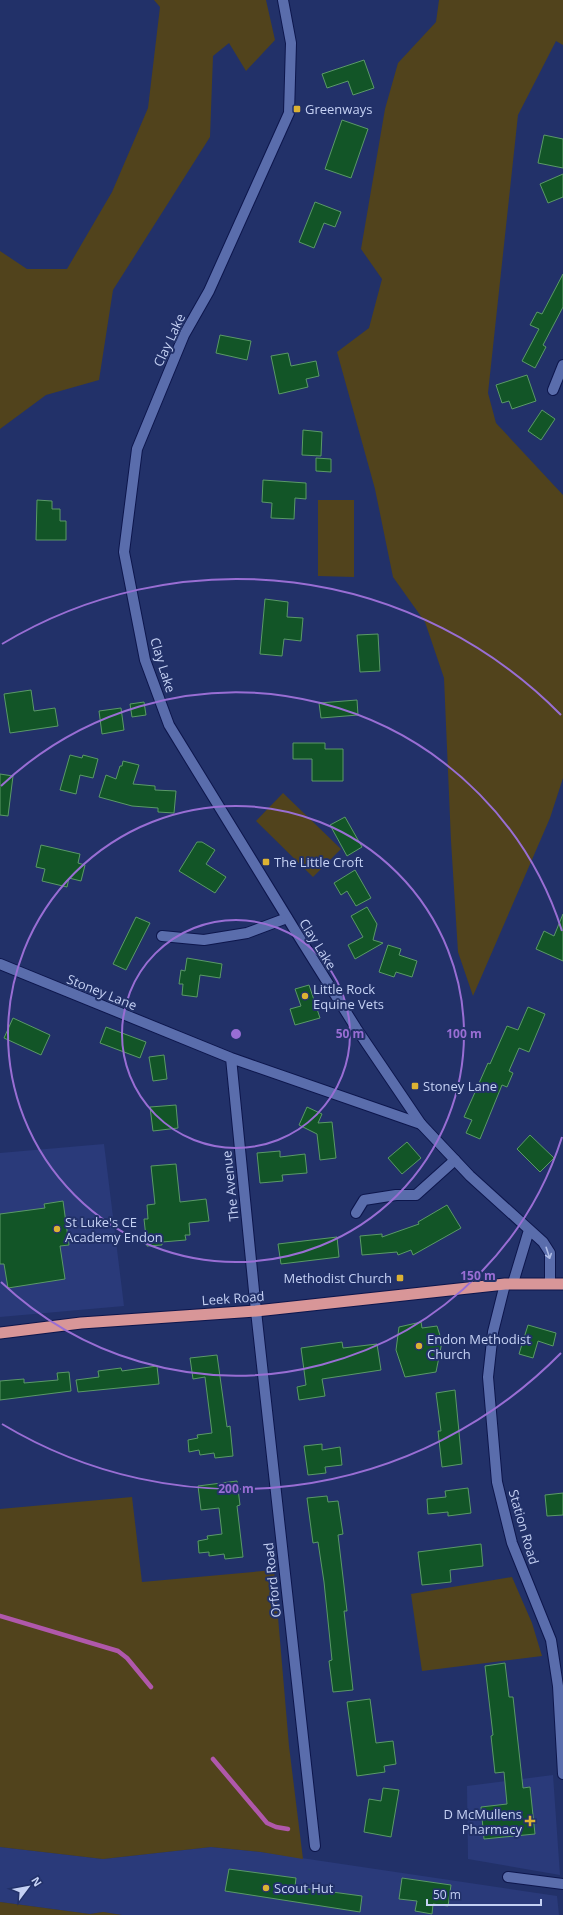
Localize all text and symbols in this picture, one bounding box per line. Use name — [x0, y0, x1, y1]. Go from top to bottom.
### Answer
place label: Greenways — [305, 100, 372, 118]
marker: Greenways — [292, 104, 302, 114]
street label: Clay Lake — [149, 310, 189, 370]
street label: Clay Lake — [146, 635, 180, 695]
place label: The Little Croft — [274, 853, 364, 871]
marker: The Little Croft — [261, 857, 271, 867]
street label: Clay Lake — [295, 915, 341, 973]
street label: Stoney Lane — [64, 970, 140, 1014]
place label: Little Rock Equine Vets — [313, 980, 384, 1013]
marker: Little Rock Equine Vets — [300, 991, 310, 1001]
text: 50 m — [336, 1025, 364, 1042]
text: 100 m — [446, 1025, 482, 1042]
centre of rings — [229, 1027, 243, 1041]
place label: Stoney Lane — [423, 1077, 497, 1095]
marker: Stoney Lane — [410, 1081, 420, 1091]
street label: The Avenue — [217, 1150, 243, 1222]
place label: St Luke's CE Academy Endon — [65, 1213, 163, 1246]
marker: St Luke's CE Academy Endon — [52, 1224, 62, 1234]
one-way arrow — [545, 1247, 552, 1259]
text: 150 m — [460, 1267, 496, 1284]
place label: Methodist Church — [283, 1269, 392, 1287]
marker: Methodist Church — [395, 1273, 405, 1283]
street label: Leek Road — [201, 1287, 265, 1309]
place label: Endon Methodist Church — [427, 1330, 531, 1363]
marker: Endon Methodist Church — [414, 1341, 424, 1351]
text: 200 m — [218, 1480, 254, 1497]
street label: Station Road — [505, 1487, 543, 1567]
street label: Orford Road — [259, 1542, 285, 1618]
place label: D McMullens Pharmacy — [444, 1805, 522, 1838]
marker: D McMullens Pharmacy — [525, 1816, 535, 1826]
north arrow — [8, 1867, 48, 1907]
text: N — [28, 1874, 46, 1889]
place label: Scout Hut — [274, 1879, 334, 1897]
scale bar — [427, 1881, 541, 1907]
marker: Scout Hut — [261, 1883, 271, 1893]
text: 50 m — [433, 1886, 461, 1903]

